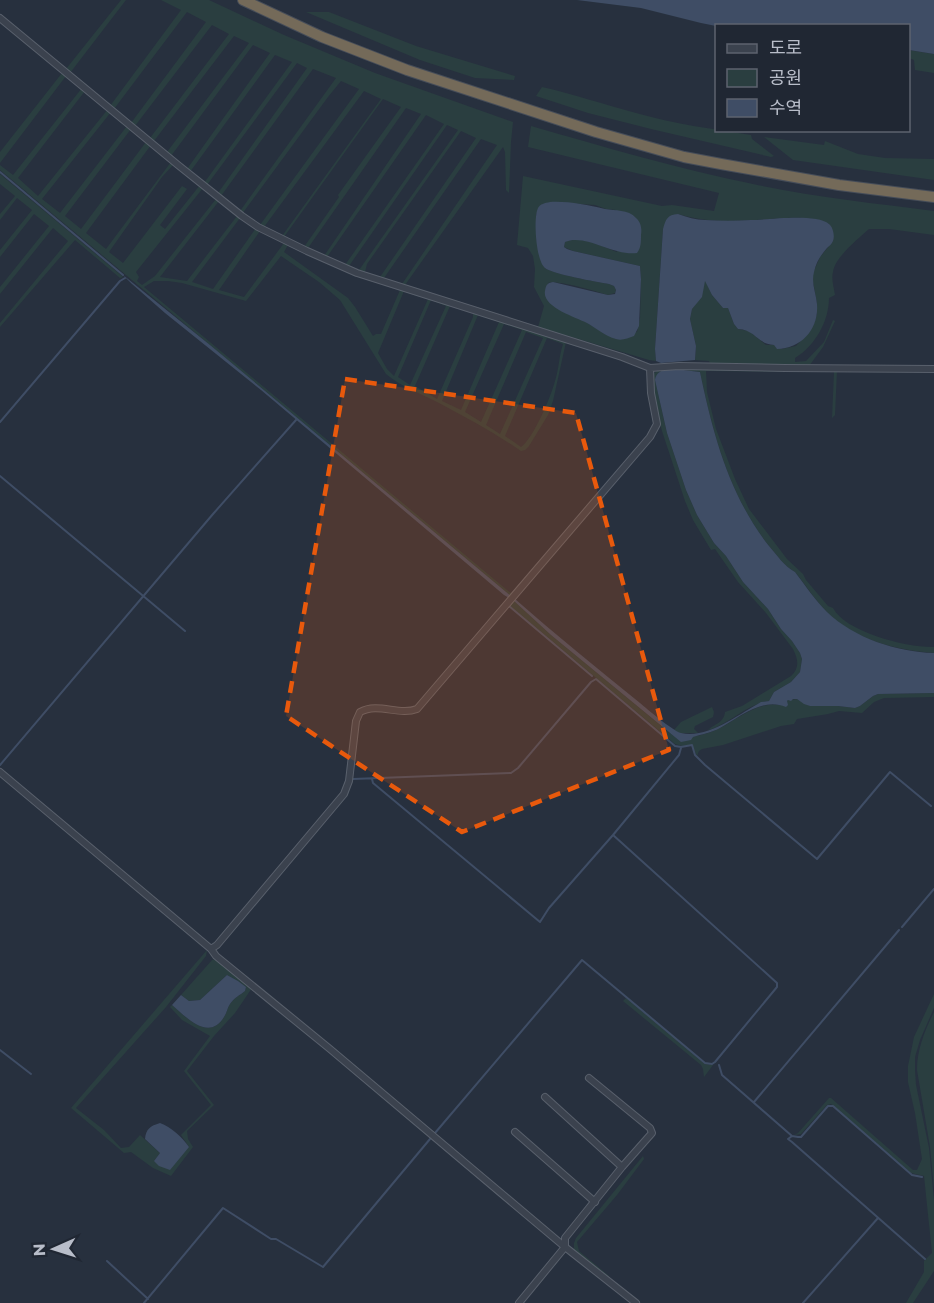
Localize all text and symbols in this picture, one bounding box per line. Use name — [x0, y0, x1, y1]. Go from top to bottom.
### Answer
legend — [715, 24, 910, 132]
text: 도로 — [769, 37, 802, 59]
text: 공원 — [769, 67, 802, 89]
text: 수역 — [769, 97, 802, 119]
north arrow — [24, 1219, 84, 1279]
text: N — [30, 1243, 49, 1257]

